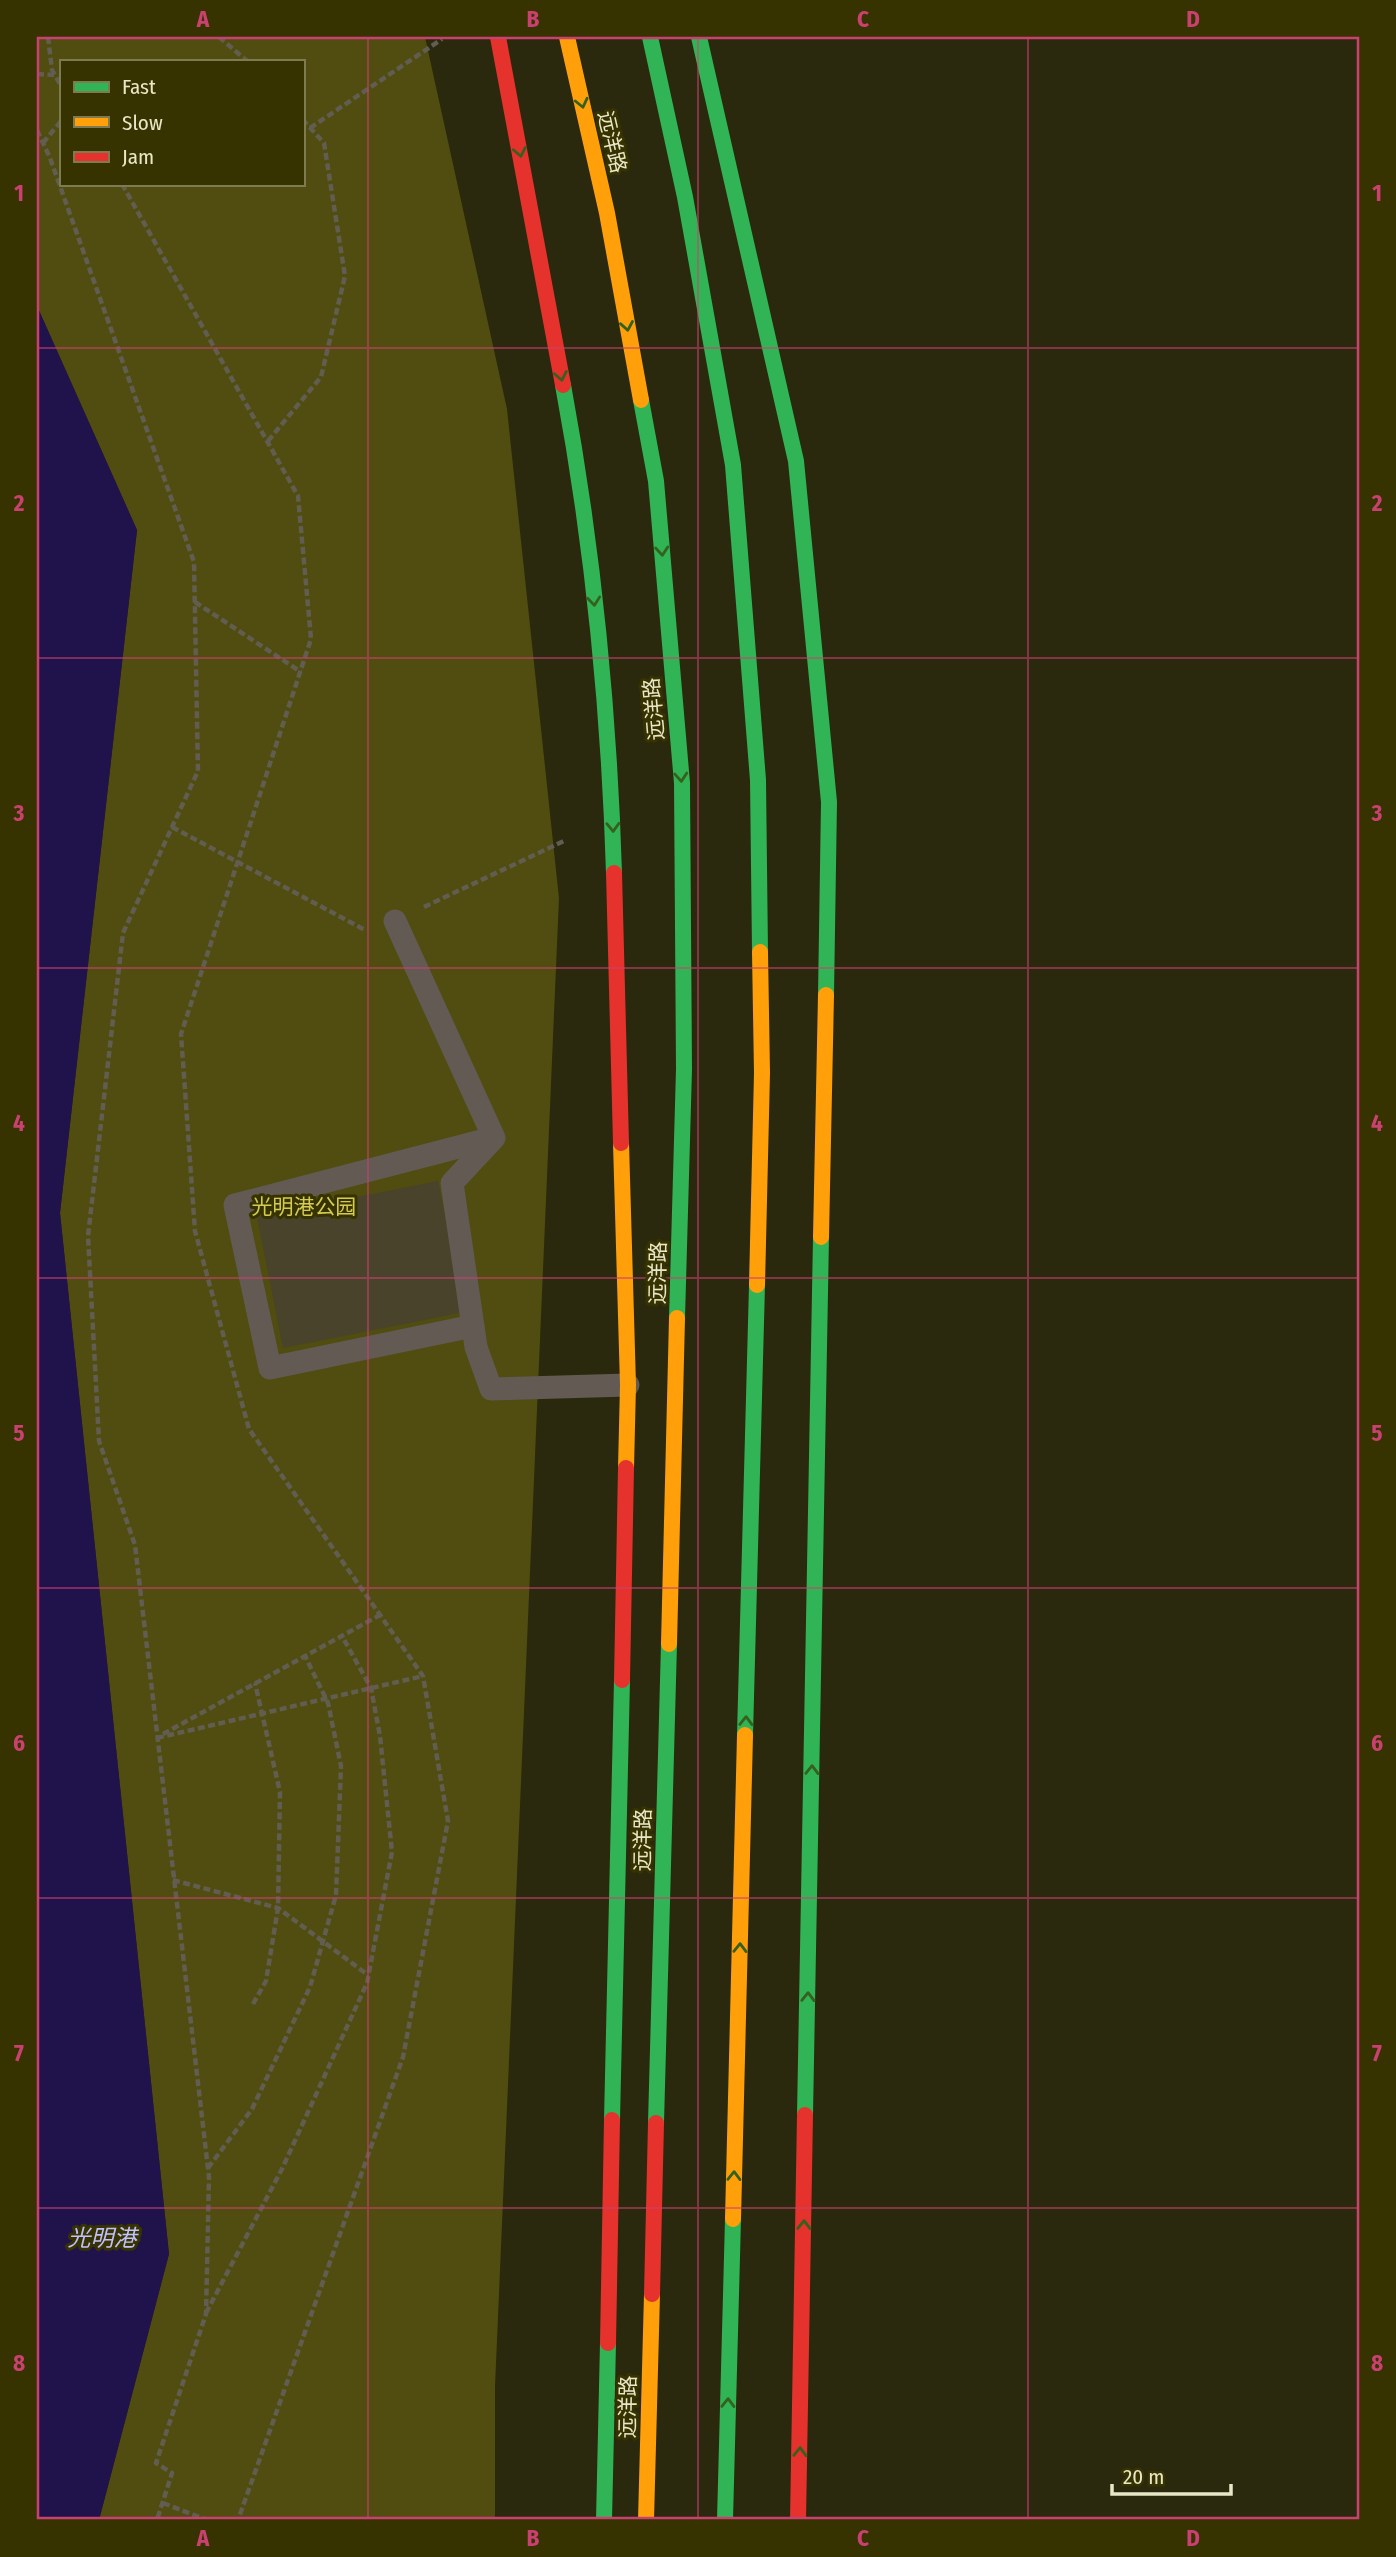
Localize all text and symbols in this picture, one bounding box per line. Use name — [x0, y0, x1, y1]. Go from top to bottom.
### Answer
text: A — [196, 5, 210, 33]
text: B — [527, 5, 540, 33]
text: C — [857, 5, 869, 33]
text: D — [1186, 5, 1200, 33]
legend — [60, 60, 304, 186]
text: Fast — [122, 74, 156, 100]
one-way arrow — [573, 97, 588, 109]
street label: 远洋路 — [592, 108, 632, 176]
text: Slow — [122, 110, 163, 136]
text: Jam — [122, 144, 154, 170]
one-way arrow — [511, 146, 526, 158]
text: 1 — [14, 179, 24, 207]
text: 1 — [1372, 179, 1382, 207]
one-way arrow — [619, 320, 634, 332]
one-way arrow — [553, 370, 568, 382]
text: 2 — [13, 489, 25, 517]
text: 2 — [1371, 489, 1383, 517]
one-way arrow — [654, 546, 669, 557]
one-way arrow — [587, 595, 602, 606]
street label: 远洋路 — [638, 676, 670, 742]
one-way arrow — [673, 772, 688, 783]
text: 3 — [13, 799, 25, 827]
text: 3 — [1371, 799, 1383, 827]
one-way arrow — [605, 822, 620, 833]
text: 4 — [13, 1109, 25, 1137]
text: 4 — [1371, 1109, 1383, 1137]
park label: 光明港公园 — [252, 1194, 357, 1220]
street label: 远洋路 — [644, 1241, 672, 1305]
text: 5 — [13, 1419, 25, 1447]
text: 5 — [1371, 1419, 1383, 1447]
one-way arrow — [738, 1715, 753, 1726]
text: 6 — [13, 1729, 25, 1757]
text: 6 — [1371, 1729, 1383, 1757]
one-way arrow — [805, 1764, 820, 1775]
street label: 远洋路 — [629, 1808, 657, 1872]
one-way arrow — [732, 1942, 748, 1953]
one-way arrow — [800, 1991, 816, 2002]
text: 7 — [14, 2039, 24, 2067]
text: 7 — [1372, 2039, 1382, 2067]
one-way arrow — [726, 2170, 742, 2180]
one-way arrow — [796, 2219, 812, 2229]
water label: 光明港 — [68, 2224, 140, 2252]
text: 8 — [13, 2349, 25, 2377]
text: 8 — [1371, 2349, 1383, 2377]
street label: 远洋路 — [614, 2375, 642, 2439]
one-way arrow — [721, 2397, 736, 2408]
one-way arrow — [792, 2446, 807, 2457]
scale bar — [1112, 2452, 1232, 2496]
text: 20 m — [1123, 2464, 1164, 2490]
text: A — [196, 2524, 210, 2552]
text: B — [527, 2524, 540, 2552]
text: C — [857, 2524, 869, 2552]
text: D — [1186, 2524, 1200, 2552]

